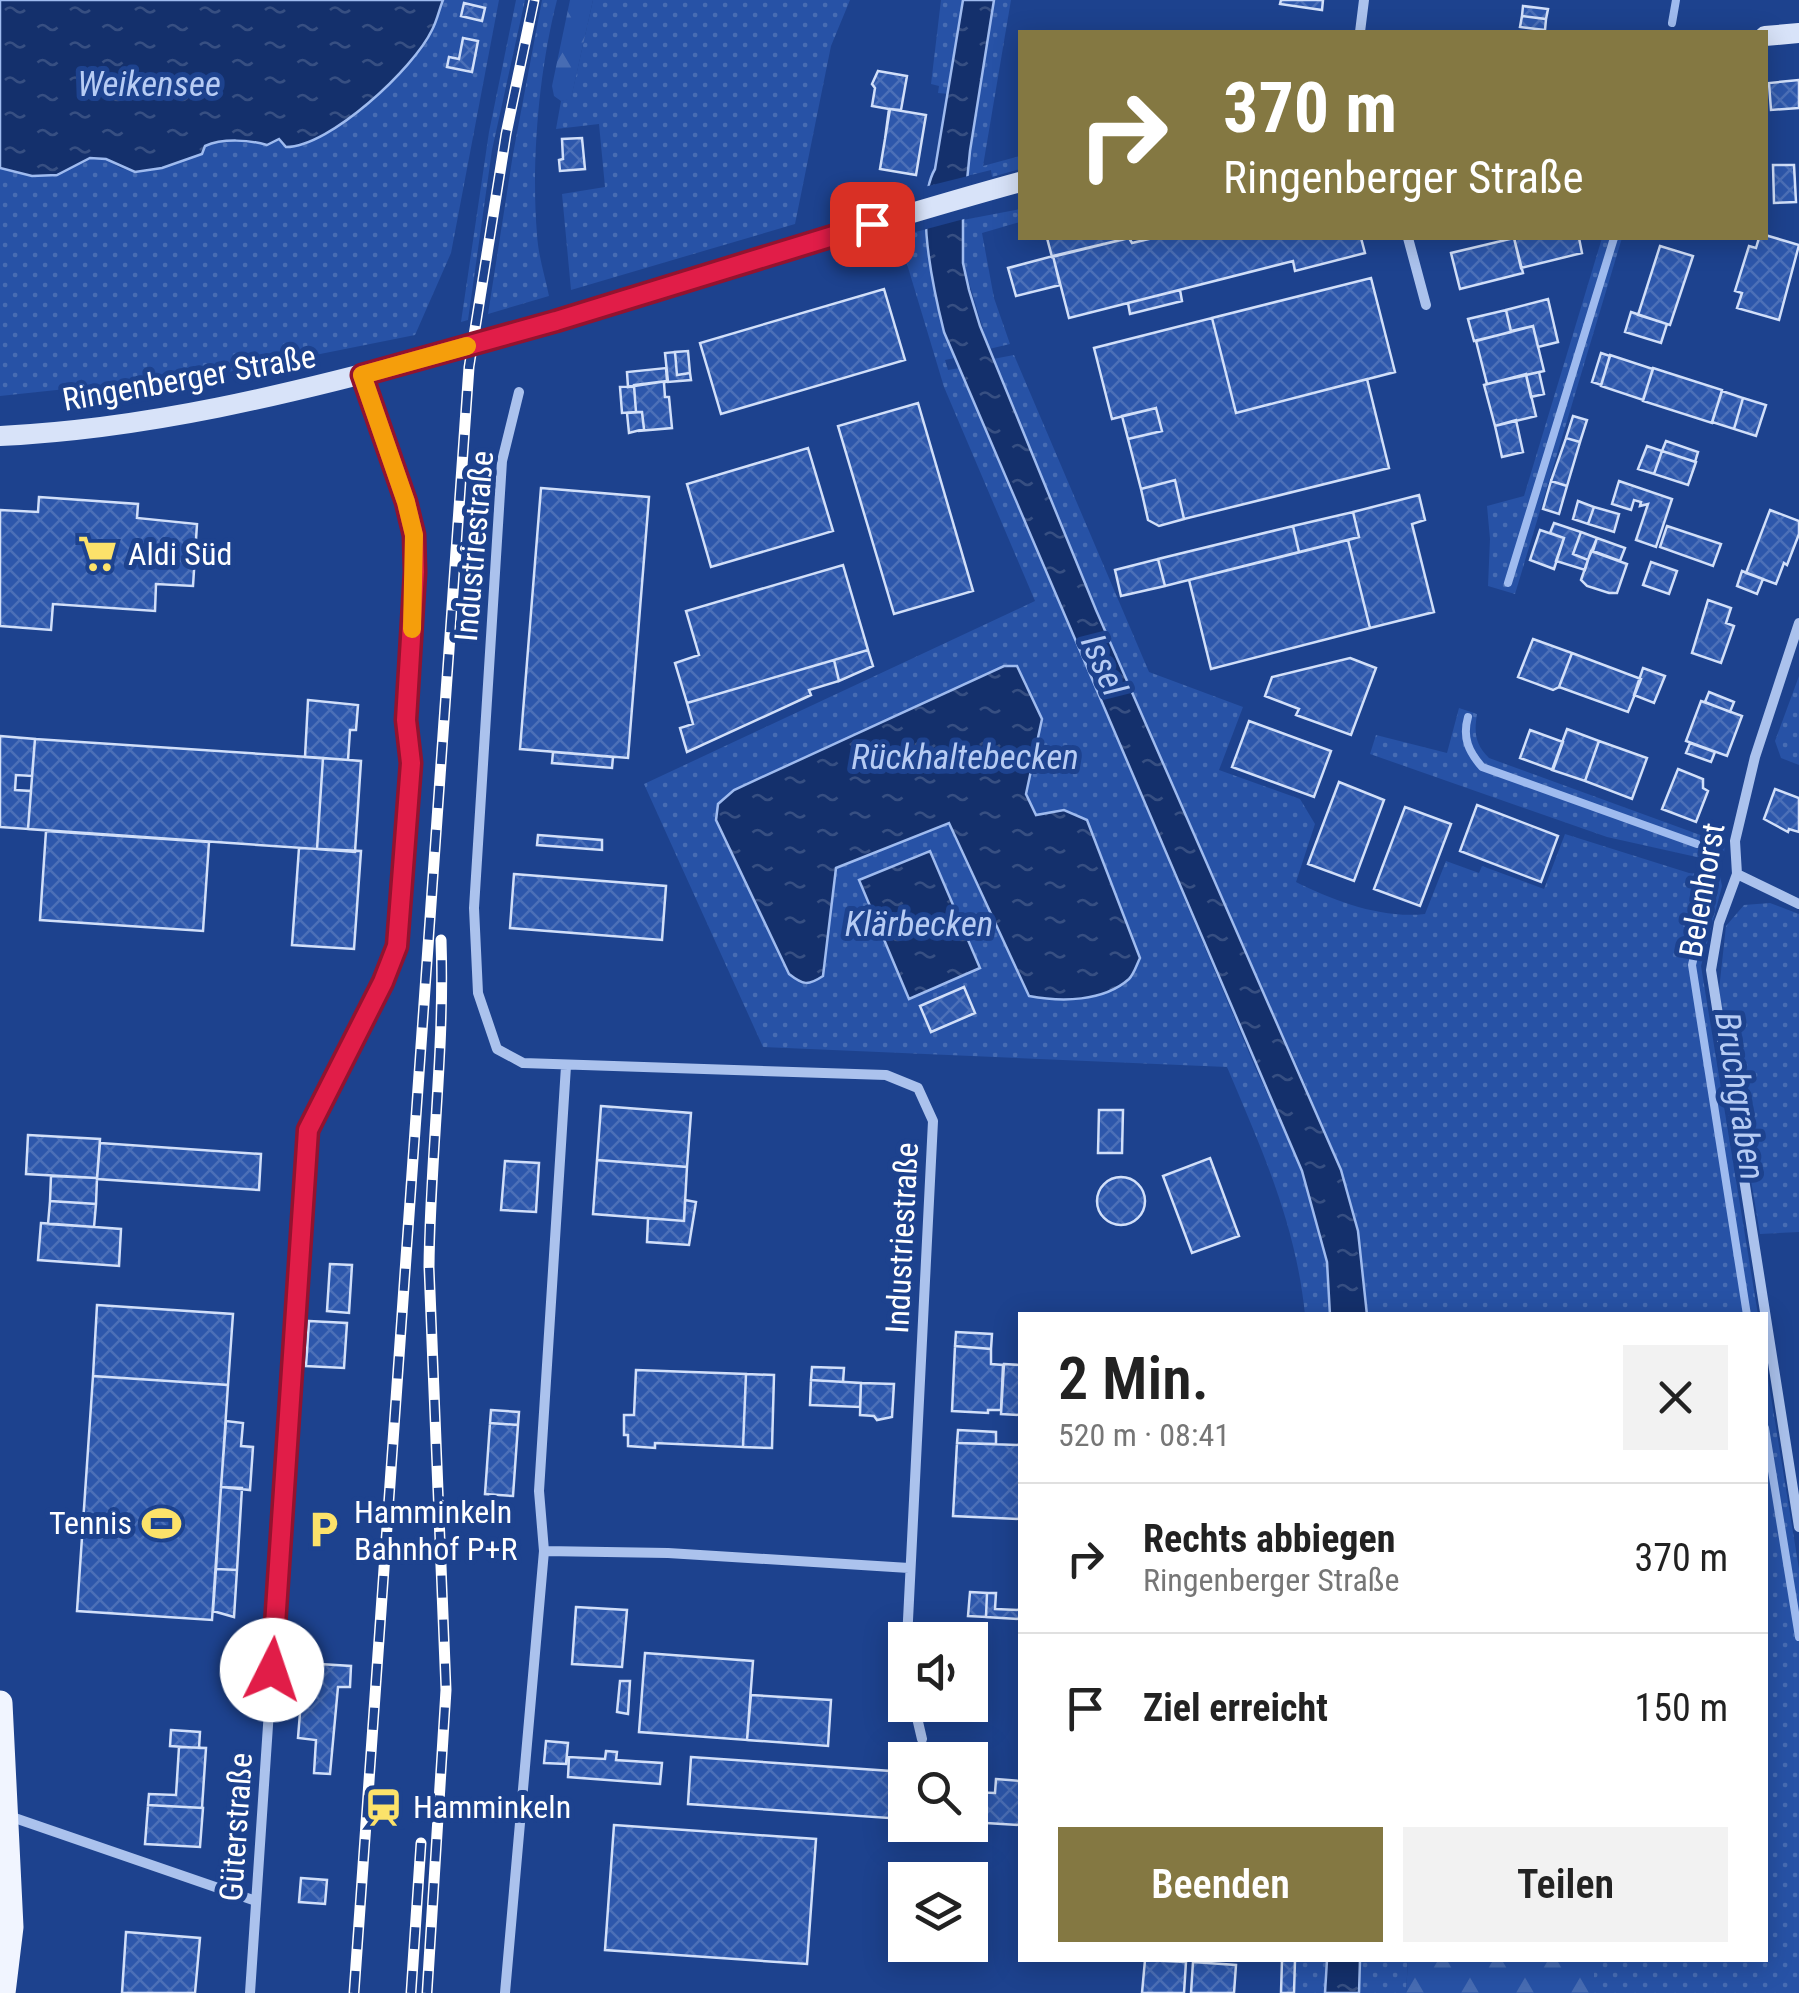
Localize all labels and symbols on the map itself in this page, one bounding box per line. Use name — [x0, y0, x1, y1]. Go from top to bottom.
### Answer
water label: Weikensee — [77, 64, 221, 105]
pin — [830, 182, 915, 267]
street label: Ringenberger Straße — [59, 337, 319, 419]
street label: Industriestraße — [447, 449, 501, 643]
supermarket icon: Aldi Süd — [77, 533, 119, 575]
place label: Aldi Süd — [128, 535, 232, 573]
water label: Issel — [1072, 628, 1136, 703]
water label: Rückhaltebecken — [851, 737, 1079, 778]
street label: Belenhorst — [1672, 820, 1732, 960]
water label: Klärbecken — [845, 904, 993, 945]
water label: Bruchgraben — [1706, 1009, 1773, 1183]
street label: Industriestraße — [878, 1142, 926, 1334]
place label: Hamminkeln Bahnhof P+R — [354, 1493, 517, 1568]
sports icon: Tennis — [141, 1502, 183, 1544]
place label: Tennis — [49, 1504, 132, 1542]
parking icon: Hamminkeln Bahnhof P+R — [303, 1509, 345, 1551]
position arrow — [220, 1618, 324, 1722]
street label: Güterstraße — [212, 1751, 260, 1903]
station icon: Hamminkeln — [362, 1786, 404, 1828]
place label: Hamminkeln — [413, 1788, 571, 1826]

